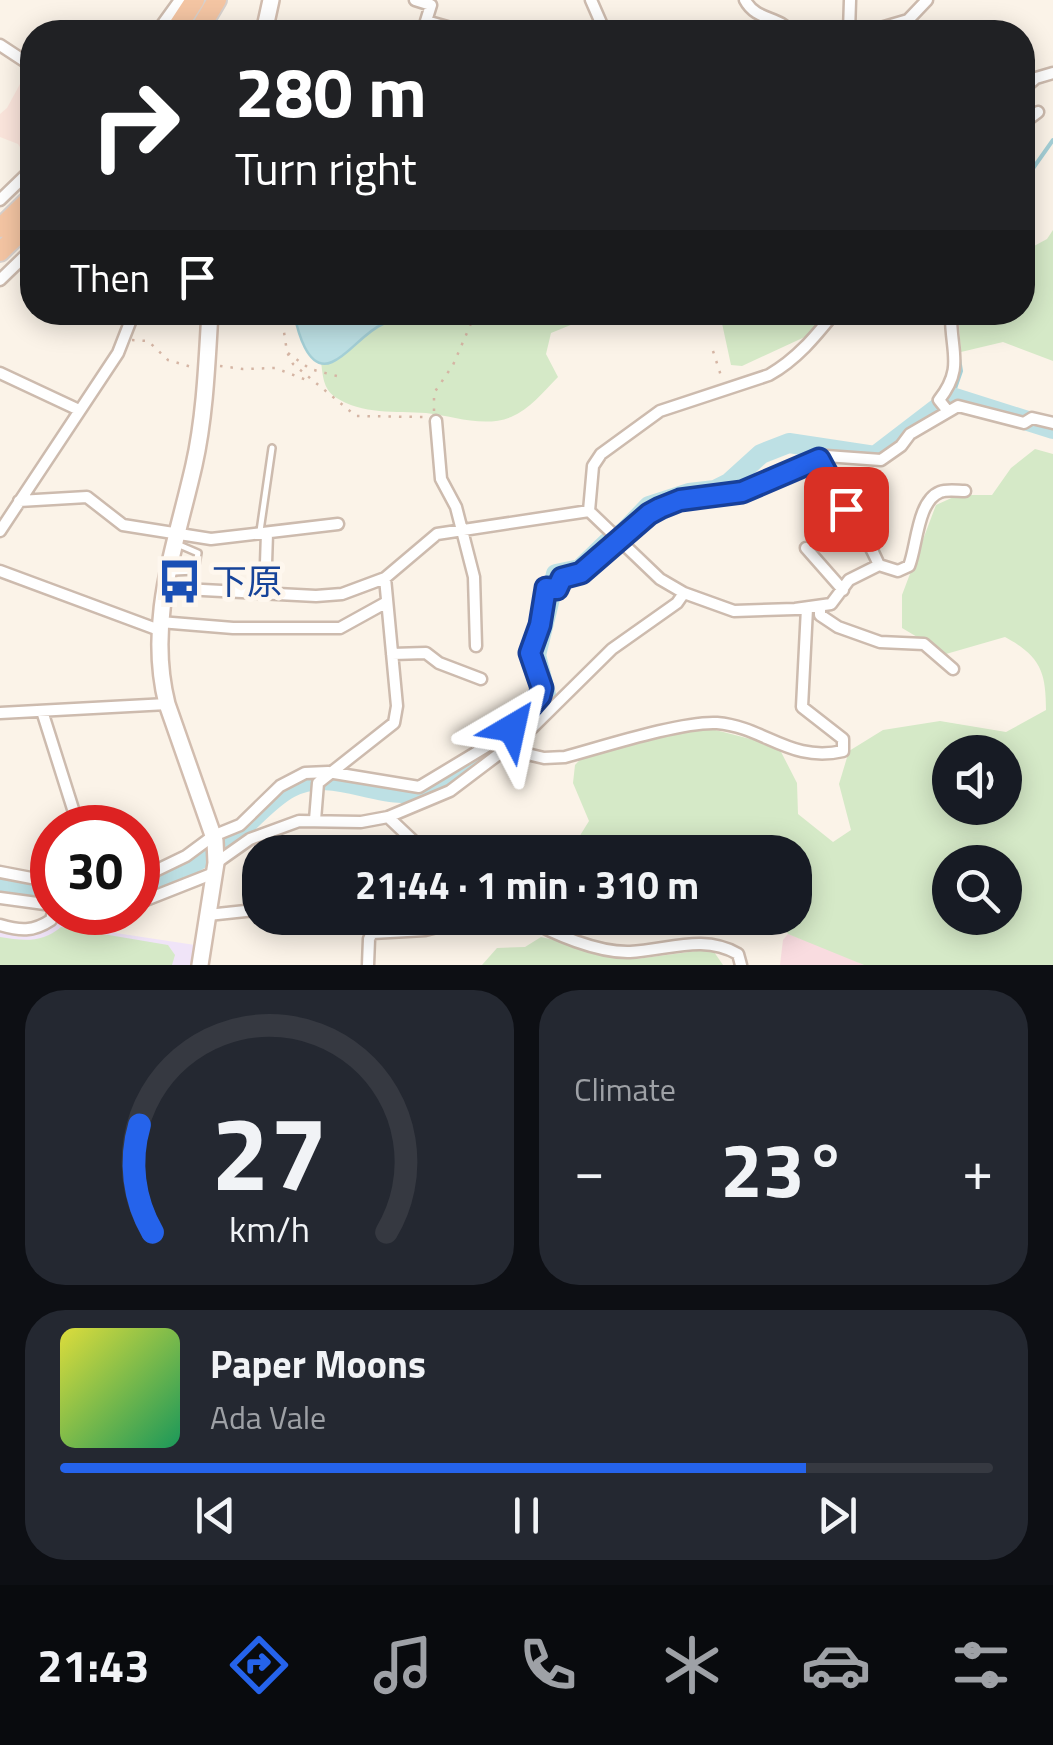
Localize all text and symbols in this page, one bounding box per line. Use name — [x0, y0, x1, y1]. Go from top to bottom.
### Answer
text: 280 m — [235, 38, 427, 144]
icon: right — [70, 60, 200, 190]
text: Turn right — [235, 134, 417, 202]
text: Then — [70, 249, 150, 307]
icon: arrive — [170, 250, 225, 305]
pin — [804, 467, 889, 552]
icon: arrive — [819, 482, 874, 537]
place label: 下原 — [212, 554, 282, 608]
bus stop icon: 下原 — [155, 557, 203, 605]
position arrow — [460, 676, 564, 780]
map controls — [932, 735, 1022, 935]
button: sound — [932, 735, 1022, 825]
speed limit sign: 30 — [30, 805, 160, 935]
button: search — [932, 845, 1022, 935]
text: 21:44 · 1 min · 310 m — [355, 856, 699, 914]
text: Climate — [574, 1065, 676, 1113]
text: 27 — [211, 1072, 328, 1230]
text: 23° — [720, 1112, 847, 1226]
text: − — [574, 1128, 605, 1211]
text: + — [962, 1128, 993, 1211]
text: km/h — [229, 1201, 310, 1256]
text: Paper Moons — [210, 1335, 426, 1393]
text: Ada Vale — [210, 1393, 326, 1441]
icon: previous — [188, 1488, 243, 1543]
icon: pause — [499, 1488, 554, 1543]
icon: next — [810, 1488, 865, 1543]
icon: directions — [224, 1630, 294, 1700]
icon: music — [368, 1630, 438, 1700]
icon: phone — [513, 1630, 583, 1700]
icon: climate — [657, 1630, 727, 1700]
icon: car — [801, 1630, 871, 1700]
icon: filters — [946, 1630, 1016, 1700]
text: 21:43 — [37, 1631, 150, 1699]

